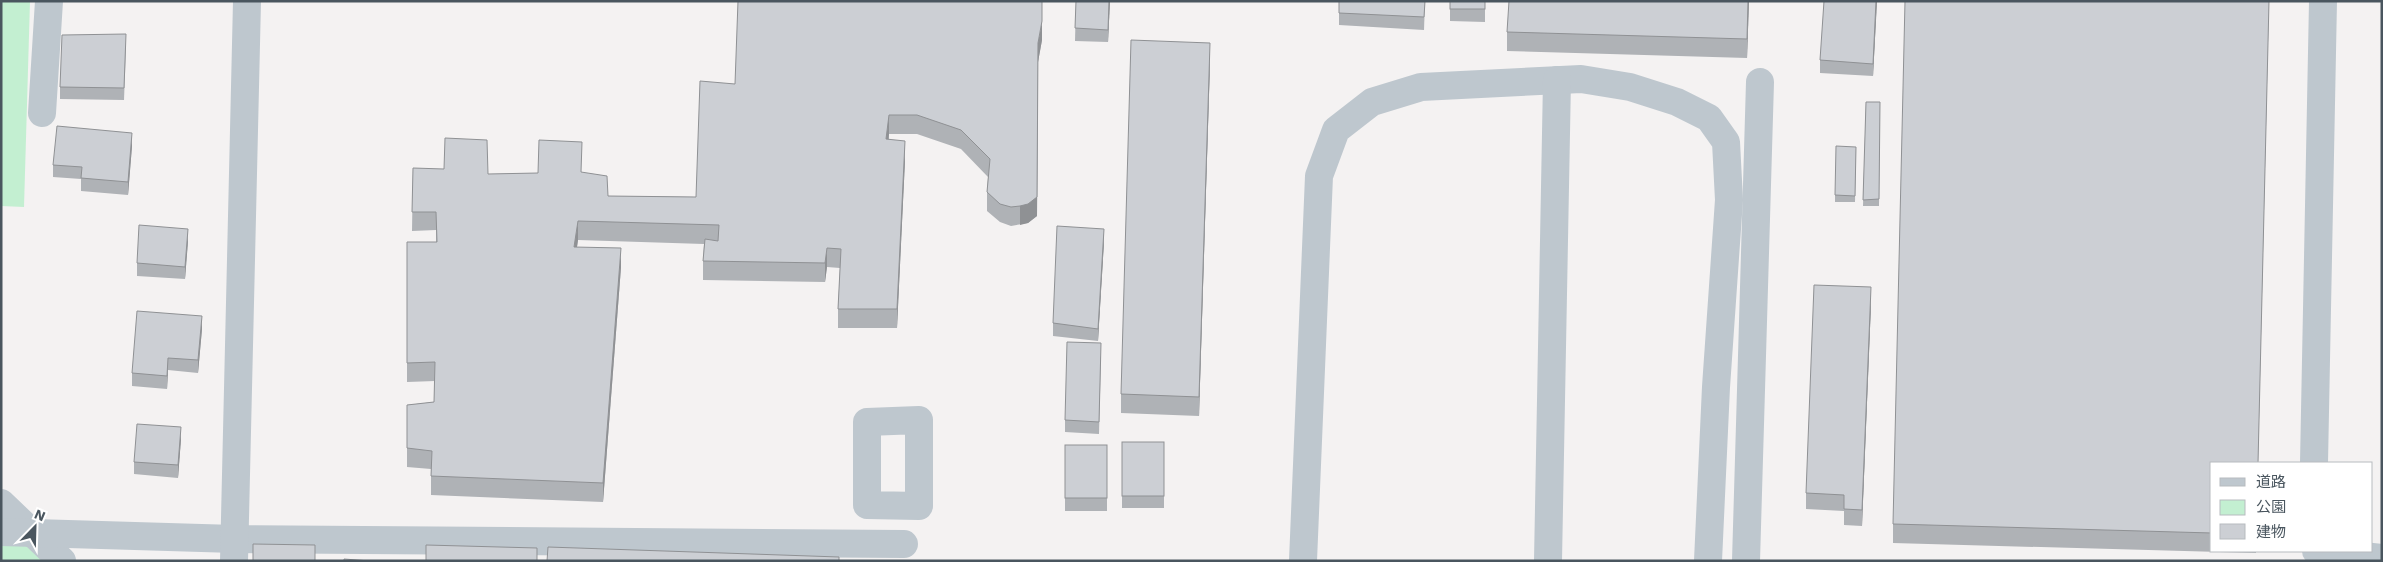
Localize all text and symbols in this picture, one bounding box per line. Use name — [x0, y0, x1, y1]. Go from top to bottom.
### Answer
legend — [2210, 462, 2373, 552]
text: 道路 — [2256, 473, 2286, 491]
text: 公園 — [2256, 498, 2286, 516]
north arrow — [10, 502, 60, 552]
text: N — [32, 506, 48, 524]
text: 建物 — [2256, 523, 2286, 541]

